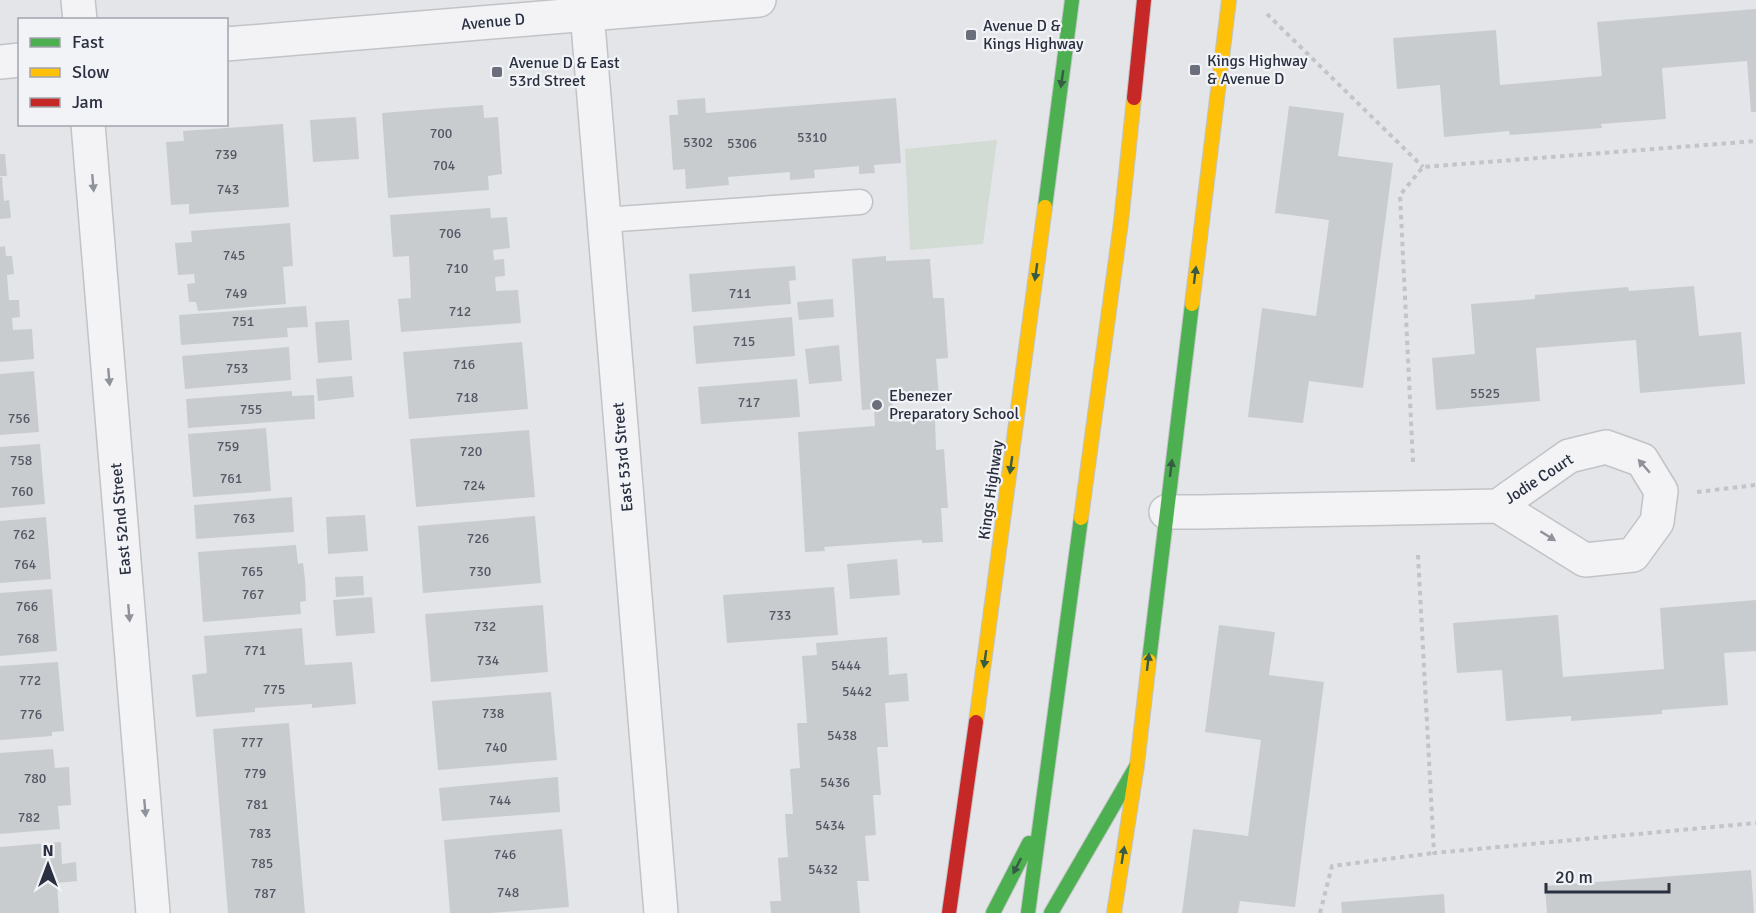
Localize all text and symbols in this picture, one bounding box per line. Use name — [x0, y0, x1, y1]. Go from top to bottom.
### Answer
street label: Avenue D — [460, 9, 526, 35]
place label: Avenue D & Kings Highway — [983, 16, 1084, 54]
legend — [18, 18, 228, 126]
marker: Avenue D & Kings Highway — [964, 28, 978, 42]
text: Fast — [72, 31, 104, 53]
place label: Kings Highway & Avenue D — [1207, 51, 1308, 89]
place label: Avenue D & East 53rd Street — [509, 53, 620, 91]
text: Slow — [72, 61, 109, 83]
marker: Kings Highway & Avenue D — [1188, 63, 1202, 77]
marker: Avenue D & East 53rd Street — [490, 65, 504, 79]
one-way arrow — [1057, 69, 1066, 88]
text: Jam — [72, 91, 103, 113]
house number: 700 — [430, 125, 452, 142]
house number: 5310 — [797, 129, 827, 146]
house number: 5302 — [683, 134, 713, 151]
house number: 5306 — [727, 135, 757, 152]
house number: 739 — [215, 146, 237, 163]
house number: 704 — [433, 157, 456, 174]
one-way arrow — [88, 173, 98, 192]
house number: 743 — [217, 181, 239, 198]
house number: 706 — [439, 225, 461, 242]
house number: 745 — [223, 247, 245, 264]
house number: 710 — [446, 260, 468, 277]
one-way arrow — [1032, 263, 1041, 282]
one-way arrow — [1190, 265, 1200, 284]
house number: 749 — [225, 285, 247, 302]
house number: 711 — [729, 285, 751, 302]
house number: 712 — [449, 303, 471, 320]
house number: 751 — [232, 313, 254, 330]
house number: 715 — [733, 333, 755, 350]
house number: 716 — [453, 356, 475, 373]
house number: 753 — [226, 360, 248, 377]
one-way arrow — [104, 368, 114, 387]
house number: 5525 — [1470, 385, 1500, 402]
place label: Ebenezer Preparatory School — [889, 386, 1020, 424]
house number: 718 — [456, 389, 478, 406]
house number: 717 — [738, 394, 760, 411]
marker: Ebenezer Preparatory School — [870, 398, 884, 412]
house number: 755 — [240, 401, 262, 418]
street label: East 53rd Street — [608, 401, 638, 513]
house number: 756 — [8, 410, 30, 427]
house number: 759 — [217, 438, 239, 455]
street label: Kings Highway — [974, 438, 1008, 541]
house number: 720 — [460, 443, 482, 460]
street label: Jodie Court — [1501, 449, 1578, 509]
house number: 758 — [10, 452, 32, 469]
one-way arrow — [1006, 456, 1015, 475]
one-way arrow — [1166, 459, 1176, 478]
one-way arrow — [1637, 459, 1651, 474]
street label: East 52nd Street — [106, 462, 136, 576]
house number: 761 — [220, 470, 242, 487]
house number: 724 — [463, 477, 486, 494]
house number: 760 — [11, 483, 33, 500]
house number: 763 — [233, 510, 255, 527]
house number: 762 — [13, 526, 35, 543]
house number: 726 — [467, 530, 489, 547]
one-way arrow — [1540, 531, 1556, 542]
house number: 764 — [14, 556, 37, 573]
house number: 765 — [241, 563, 263, 580]
house number: 730 — [469, 563, 491, 580]
house number: 767 — [242, 586, 264, 603]
house number: 766 — [16, 598, 38, 615]
one-way arrow — [124, 604, 133, 623]
house number: 733 — [769, 607, 791, 624]
house number: 732 — [474, 618, 496, 635]
house number: 768 — [17, 630, 39, 647]
house number: 771 — [244, 642, 266, 659]
one-way arrow — [980, 649, 989, 668]
house number: 734 — [477, 652, 500, 669]
one-way arrow — [1144, 652, 1153, 671]
house number: 5444 — [831, 657, 862, 674]
house number: 772 — [19, 672, 41, 689]
house number: 775 — [263, 681, 285, 698]
house number: 5442 — [842, 683, 872, 700]
house number: 738 — [482, 705, 504, 722]
house number: 776 — [20, 706, 42, 723]
house number: 5438 — [827, 727, 857, 744]
house number: 777 — [241, 734, 263, 751]
house number: 740 — [485, 739, 507, 756]
house number: 779 — [244, 765, 266, 782]
house number: 780 — [24, 770, 46, 787]
house number: 5436 — [820, 774, 850, 791]
house number: 744 — [489, 792, 512, 809]
house number: 781 — [246, 796, 268, 813]
one-way arrow — [140, 798, 149, 817]
house number: 782 — [18, 809, 40, 826]
house number: 5434 — [815, 817, 846, 834]
house number: 783 — [249, 825, 271, 842]
north arrow — [18, 835, 78, 895]
text: N — [42, 841, 54, 861]
house number: 746 — [494, 846, 516, 863]
one-way arrow — [1118, 846, 1127, 865]
house number: 785 — [251, 855, 273, 872]
scale bar — [1546, 856, 1669, 894]
one-way arrow — [1012, 858, 1022, 875]
house number: 5432 — [808, 861, 838, 878]
text: 20 m — [1555, 866, 1593, 888]
house number: 748 — [497, 884, 519, 901]
house number: 787 — [254, 885, 276, 902]

